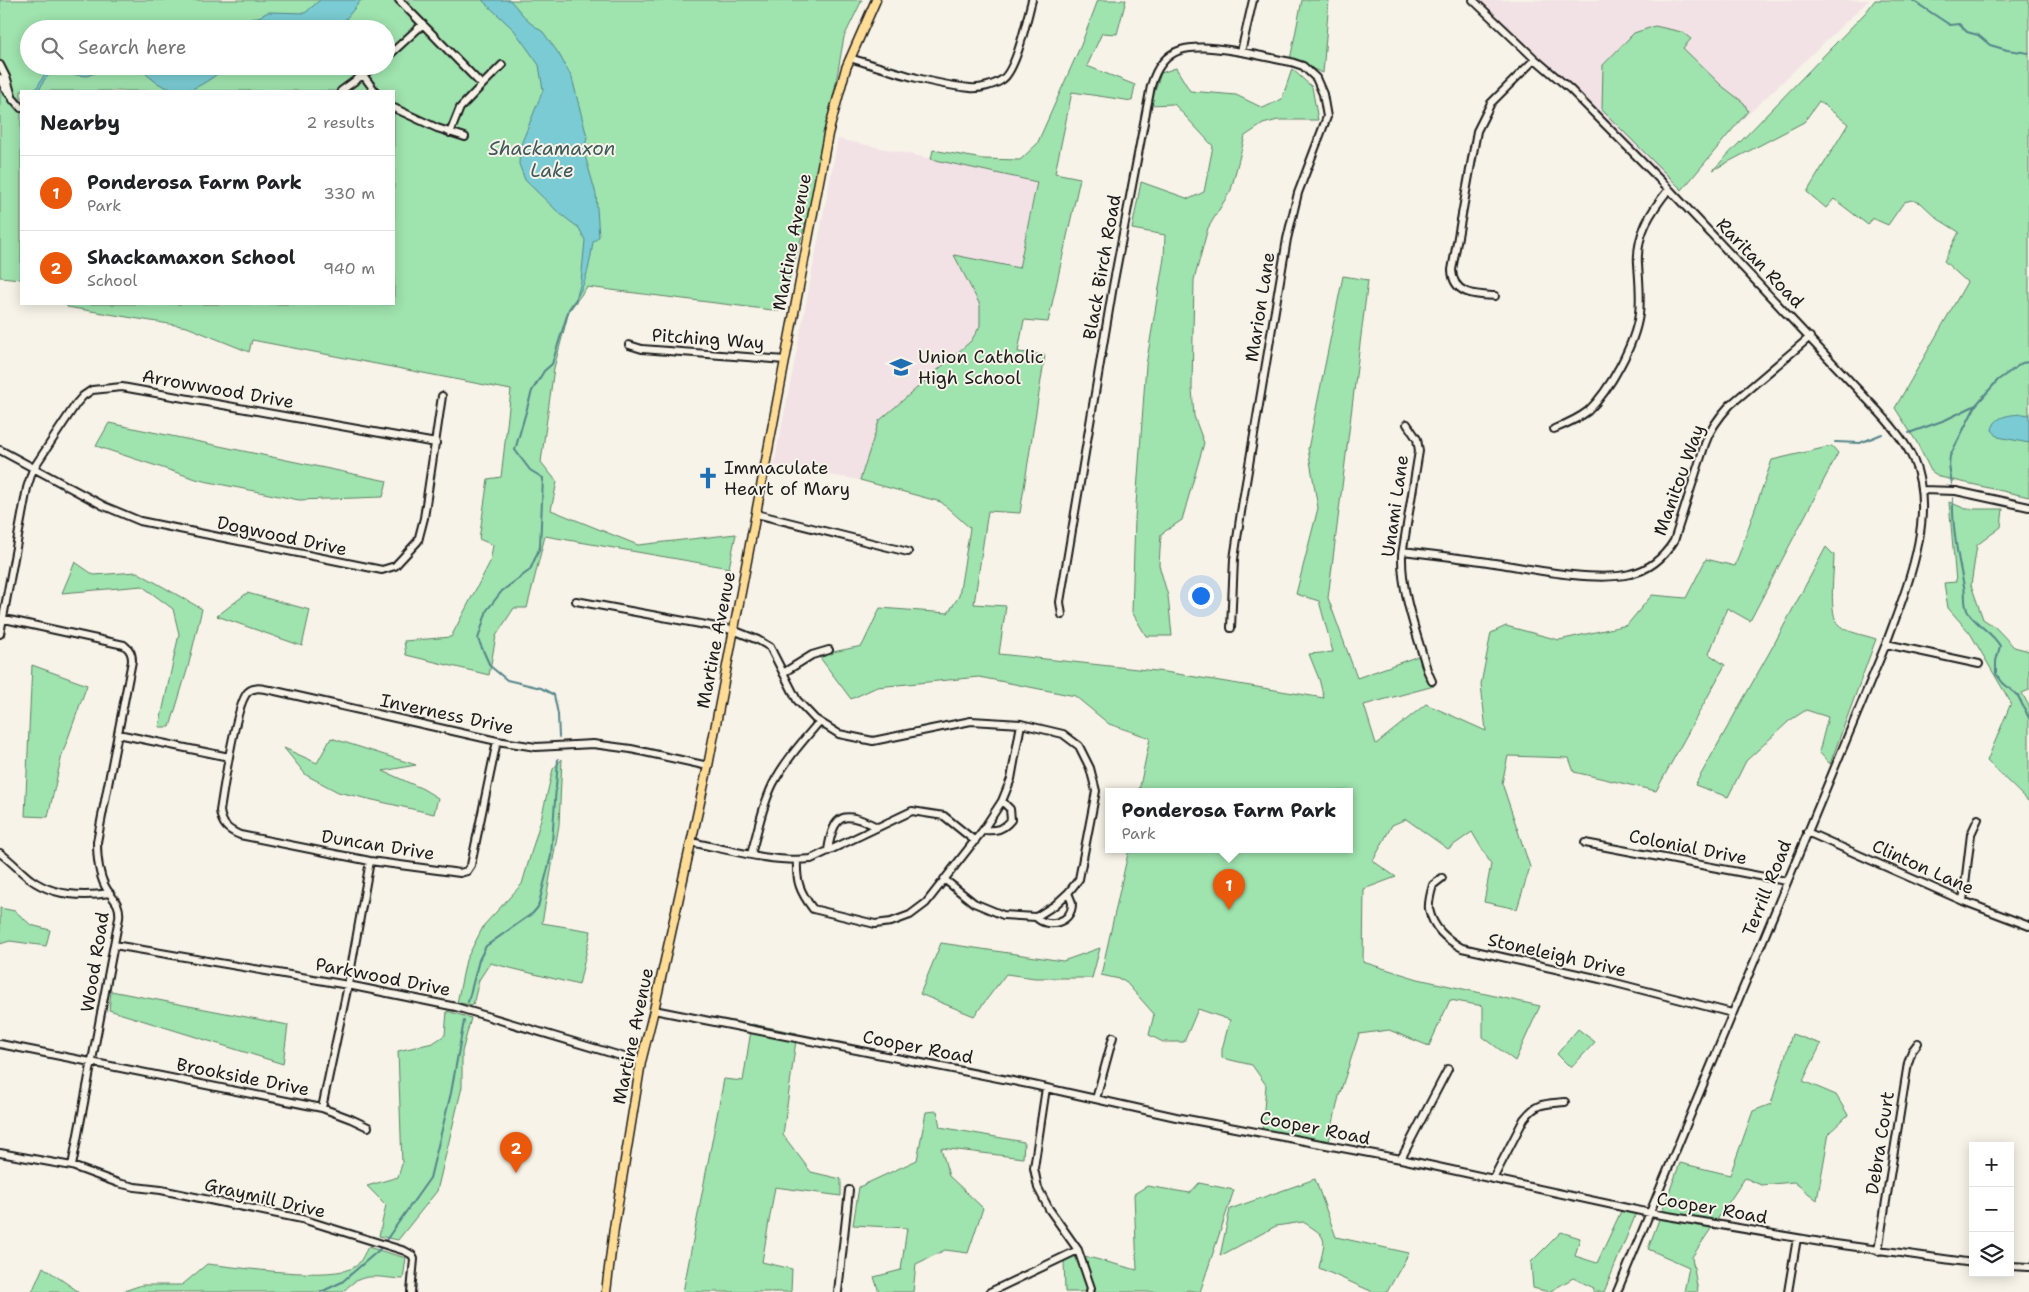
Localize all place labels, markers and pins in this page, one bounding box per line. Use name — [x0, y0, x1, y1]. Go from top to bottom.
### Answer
place label: Union Catholic High School — [918, 345, 1044, 390]
school or university icon: Union Catholic High School — [888, 354, 914, 380]
place label: Immaculate Heart of Mary — [724, 456, 850, 501]
church icon: Immaculate Heart of Mary — [695, 465, 721, 491]
pin: 1 — [1213, 869, 1245, 910]
pin: 2 — [500, 1132, 532, 1173]

